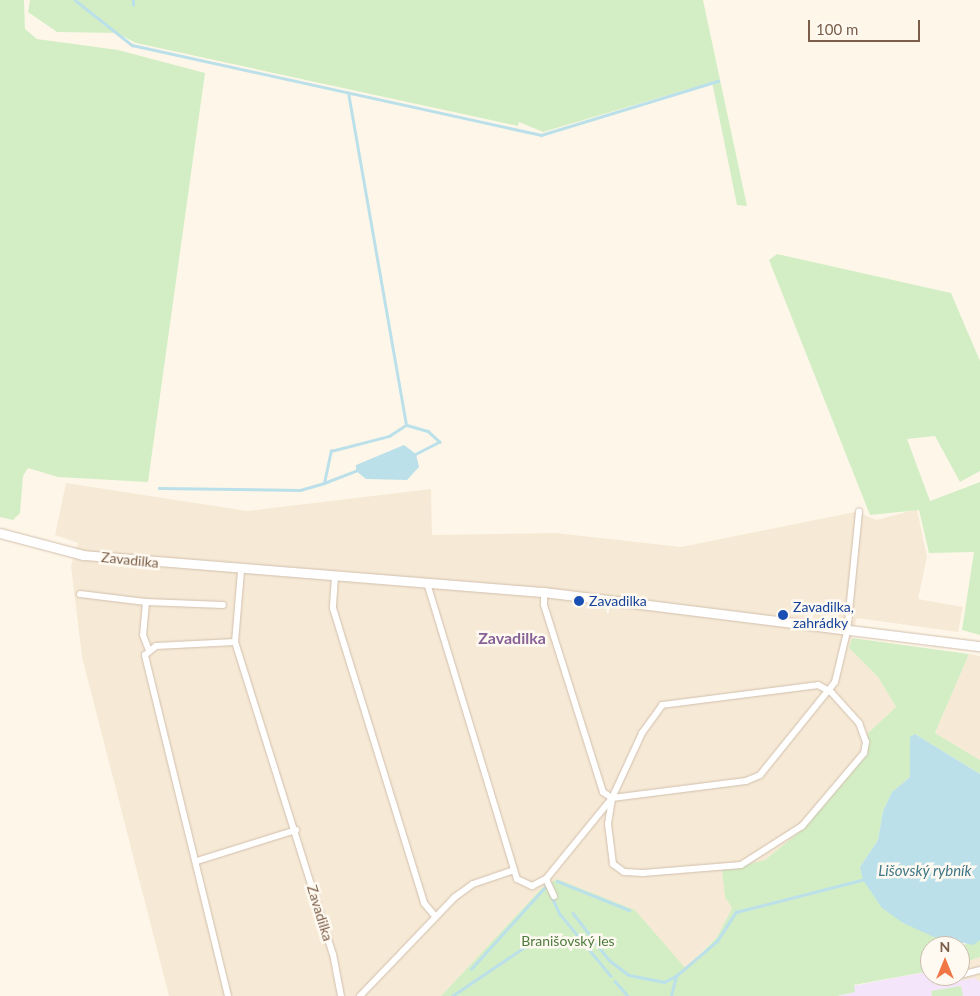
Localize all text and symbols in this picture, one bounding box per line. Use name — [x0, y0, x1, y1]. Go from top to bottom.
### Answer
scale bar — [810, 10, 922, 42]
text: 100 m — [816, 20, 858, 38]
street label: Zavadilka — [100, 549, 160, 571]
place label: Zavadilka — [589, 593, 647, 609]
marker: Zavadilka — [573, 595, 585, 607]
place label: Zavadilka, zahrádky — [793, 599, 854, 632]
marker: Zavadilka, zahrádky — [777, 609, 789, 621]
district label: Zavadilka — [478, 628, 546, 648]
water label: Lišovský rybník — [878, 862, 972, 880]
street label: Zavadilka — [304, 883, 336, 943]
park label: Branišovský les — [521, 933, 615, 949]
north arrow — [920, 936, 970, 986]
text: N — [940, 938, 950, 955]

